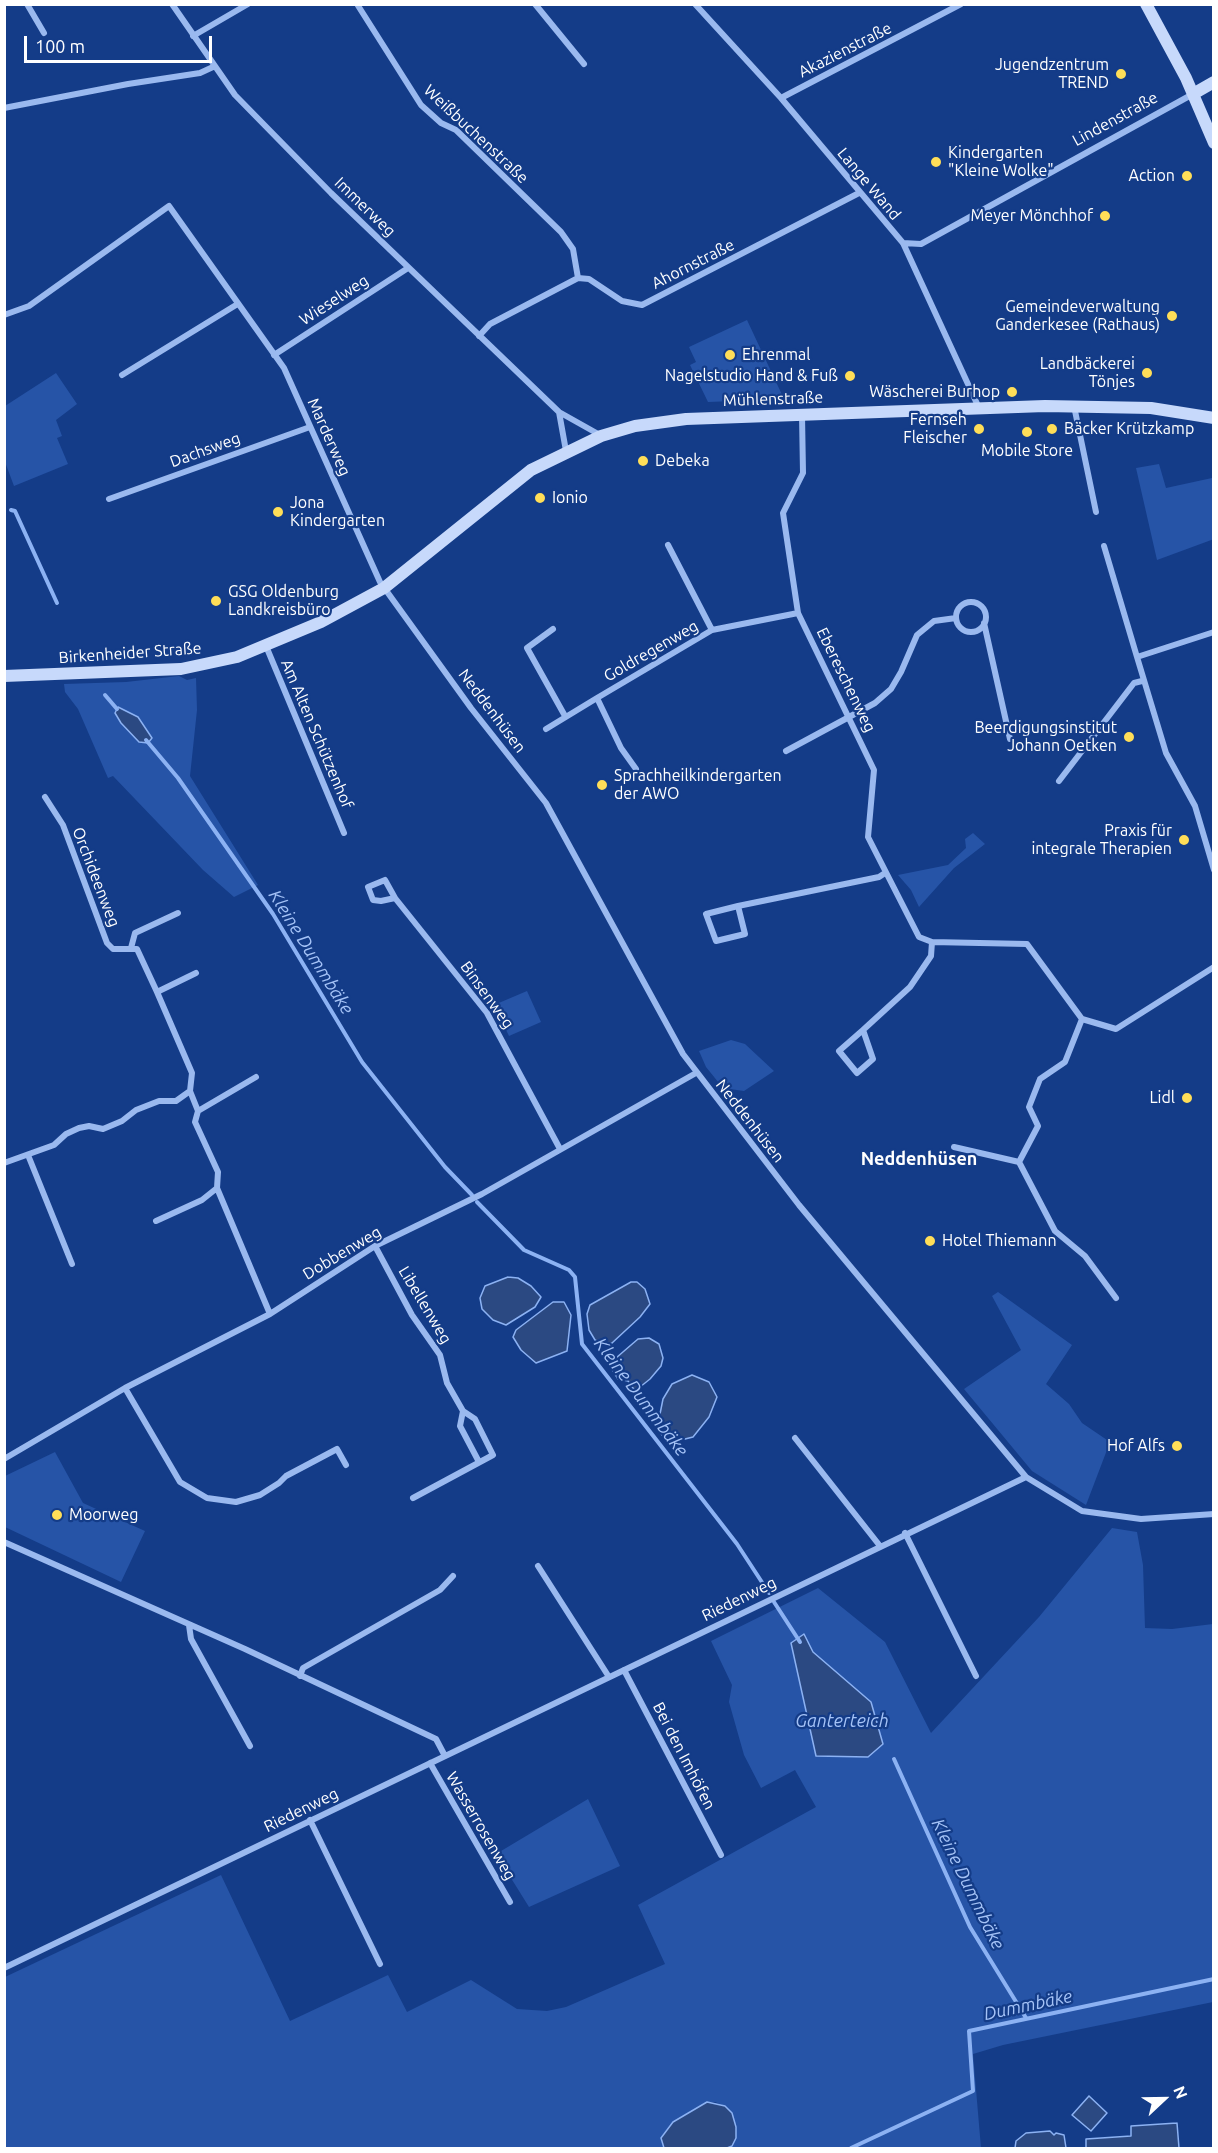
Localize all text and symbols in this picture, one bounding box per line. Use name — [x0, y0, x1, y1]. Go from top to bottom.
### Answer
street label: Akazienstraße — [795, 18, 895, 82]
scale bar — [27, 24, 214, 62]
text: 100 m — [35, 36, 85, 56]
place label: Jugendzentrum TREND — [995, 55, 1109, 93]
marker: Jugendzentrum TREND — [1114, 67, 1128, 81]
street label: Weißbuchenstraße — [420, 81, 532, 187]
street label: Lindenstraße — [1069, 88, 1161, 150]
place label: Kindergarten "Kleine Wolke" — [948, 143, 1054, 181]
street label: Lange Wand — [833, 144, 905, 224]
marker: Kindergarten "Kleine Wolke" — [929, 155, 943, 169]
place label: Action — [1129, 166, 1175, 186]
marker: Action — [1180, 169, 1194, 183]
street label: Immerweg — [331, 173, 399, 241]
place label: Meyer Mönchhof — [970, 206, 1093, 226]
marker: Meyer Mönchhof — [1098, 209, 1112, 223]
street label: Ahornstraße — [649, 235, 737, 293]
street label: Wieselweg — [296, 271, 372, 329]
place label: Gemeindeverwaltung Ganderkesee (Rathaus) — [995, 297, 1160, 335]
marker: Gemeindeverwaltung Ganderkesee (Rathaus) — [1165, 309, 1179, 323]
place label: Ehrenmal — [742, 345, 810, 365]
marker: Ehrenmal — [723, 348, 737, 362]
place label: Landbäckerei Tönjes — [1040, 354, 1135, 392]
place label: Nagelstudio Hand & Fuß — [665, 366, 838, 386]
marker: Landbäckerei Tönjes — [1140, 366, 1154, 380]
marker: Nagelstudio Hand & Fuß — [843, 369, 857, 383]
place label: Wäscherei Burhop — [869, 382, 1000, 402]
marker: Wäscherei Burhop — [1005, 385, 1019, 399]
street label: Mühlenstraße — [723, 388, 823, 410]
street label: Marderweg — [303, 395, 355, 479]
place label: Fernseh Fleischer — [903, 410, 967, 448]
place label: Bäcker Krützkamp — [1064, 419, 1194, 439]
marker: Fernseh Fleischer — [972, 422, 986, 436]
marker: Bäcker Krützkamp — [1045, 422, 1059, 436]
marker: Mobile Store — [1020, 425, 1034, 439]
street label: Dachsweg — [167, 428, 243, 472]
place label: Mobile Store — [981, 441, 1073, 461]
place label: Debeka — [655, 451, 710, 471]
marker: Debeka — [636, 454, 650, 468]
place label: Ionio — [552, 488, 588, 508]
marker: Ionio — [533, 491, 547, 505]
place label: Jona Kindergarten — [290, 493, 385, 531]
marker: Jona Kindergarten — [271, 505, 285, 519]
place label: GSG Oldenburg Landkreisbüro — [228, 582, 339, 620]
marker: GSG Oldenburg Landkreisbüro — [209, 594, 223, 608]
street label: Goldregenweg — [600, 616, 702, 686]
street label: Ebereschenweg — [812, 625, 880, 735]
street label: Birkenheider Straße — [58, 638, 202, 668]
street label: Am Alten Schützenhof — [277, 656, 357, 812]
street label: Neddenhüsen — [454, 665, 530, 757]
place label: Beerdigungsinstitut Johann Oetken — [974, 718, 1117, 756]
marker: Beerdigungsinstitut Johann Oetken — [1122, 730, 1136, 744]
place label: Sprachheilkindergarten der AWO — [614, 766, 782, 804]
marker: Sprachheilkindergarten der AWO — [595, 778, 609, 792]
place label: Praxis für integrale Therapien — [1031, 821, 1172, 859]
street label: Orchideenweg — [68, 824, 124, 930]
marker: Praxis für integrale Therapien — [1177, 833, 1191, 847]
water label: Kleine Dummbäke — [264, 886, 358, 1018]
street label: Binsenweg — [456, 958, 518, 1032]
street label: Neddenhüsen — [712, 1076, 788, 1166]
place label: Lidl — [1149, 1088, 1175, 1108]
marker: Lidl — [1180, 1091, 1194, 1105]
district label: Neddenhüsen — [861, 1148, 977, 1170]
street label: Dobbenweg — [299, 1222, 385, 1284]
place label: Hotel Thiemann — [942, 1231, 1057, 1251]
marker: Hotel Thiemann — [923, 1234, 937, 1248]
street label: Libellenweg — [394, 1263, 456, 1347]
water label: Kleine Dummbäke — [589, 1334, 693, 1460]
place label: Hof Alfs — [1107, 1436, 1165, 1456]
marker: Hof Alfs — [1170, 1439, 1184, 1453]
place label: Moorweg — [69, 1505, 138, 1525]
marker: Moorweg — [50, 1508, 64, 1522]
street label: Riedenweg — [699, 1573, 779, 1625]
street label: Bei den Imhöfen — [649, 1699, 719, 1813]
water label: Ganterteich — [795, 1710, 889, 1732]
street label: Wasserrosenweg — [442, 1768, 520, 1884]
street label: Riedenweg — [261, 1784, 341, 1836]
water label: Kleine Dummbäke — [927, 1815, 1009, 1953]
water label: Dummbäke — [982, 1985, 1074, 2025]
north arrow — [1134, 2069, 1194, 2129]
text: N — [1170, 2083, 1191, 2101]

